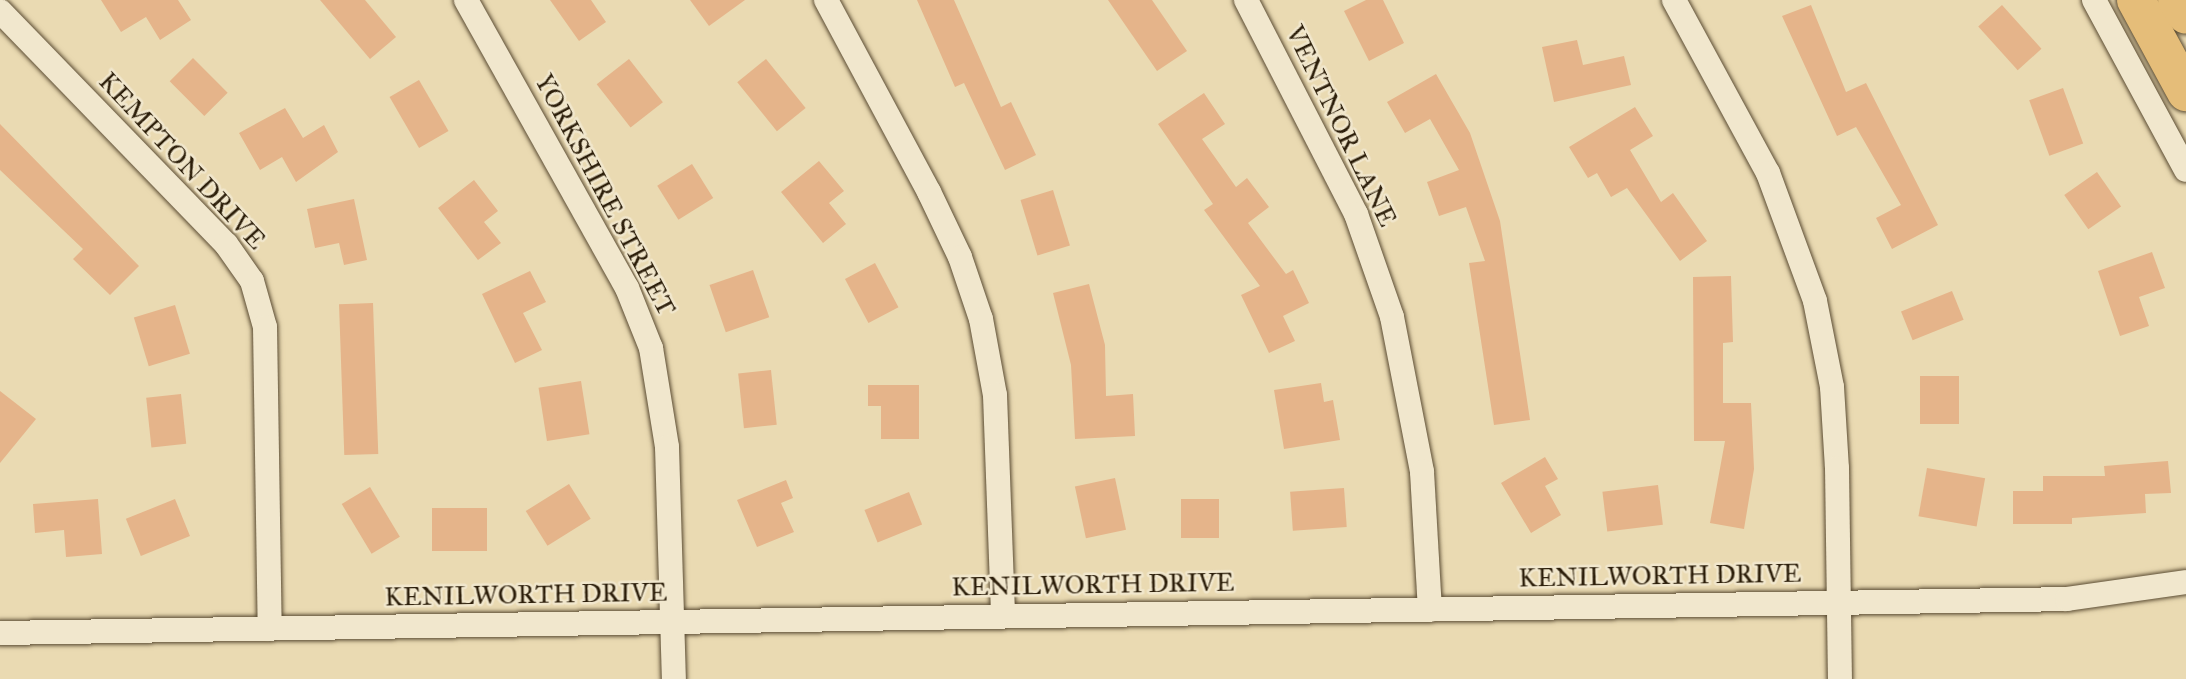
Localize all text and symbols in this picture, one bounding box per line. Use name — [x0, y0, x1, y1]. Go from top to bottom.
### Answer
street label: VENTNOR LANE — [1279, 20, 1403, 232]
street label: KEMPTON DRIVE — [92, 66, 272, 256]
street label: YORKSHIRE STREET — [528, 69, 682, 321]
street label: KENILWORTH DRIVE — [1518, 558, 1802, 594]
street label: KENILWORTH DRIVE — [951, 567, 1235, 603]
street label: KENILWORTH DRIVE — [384, 577, 668, 613]

